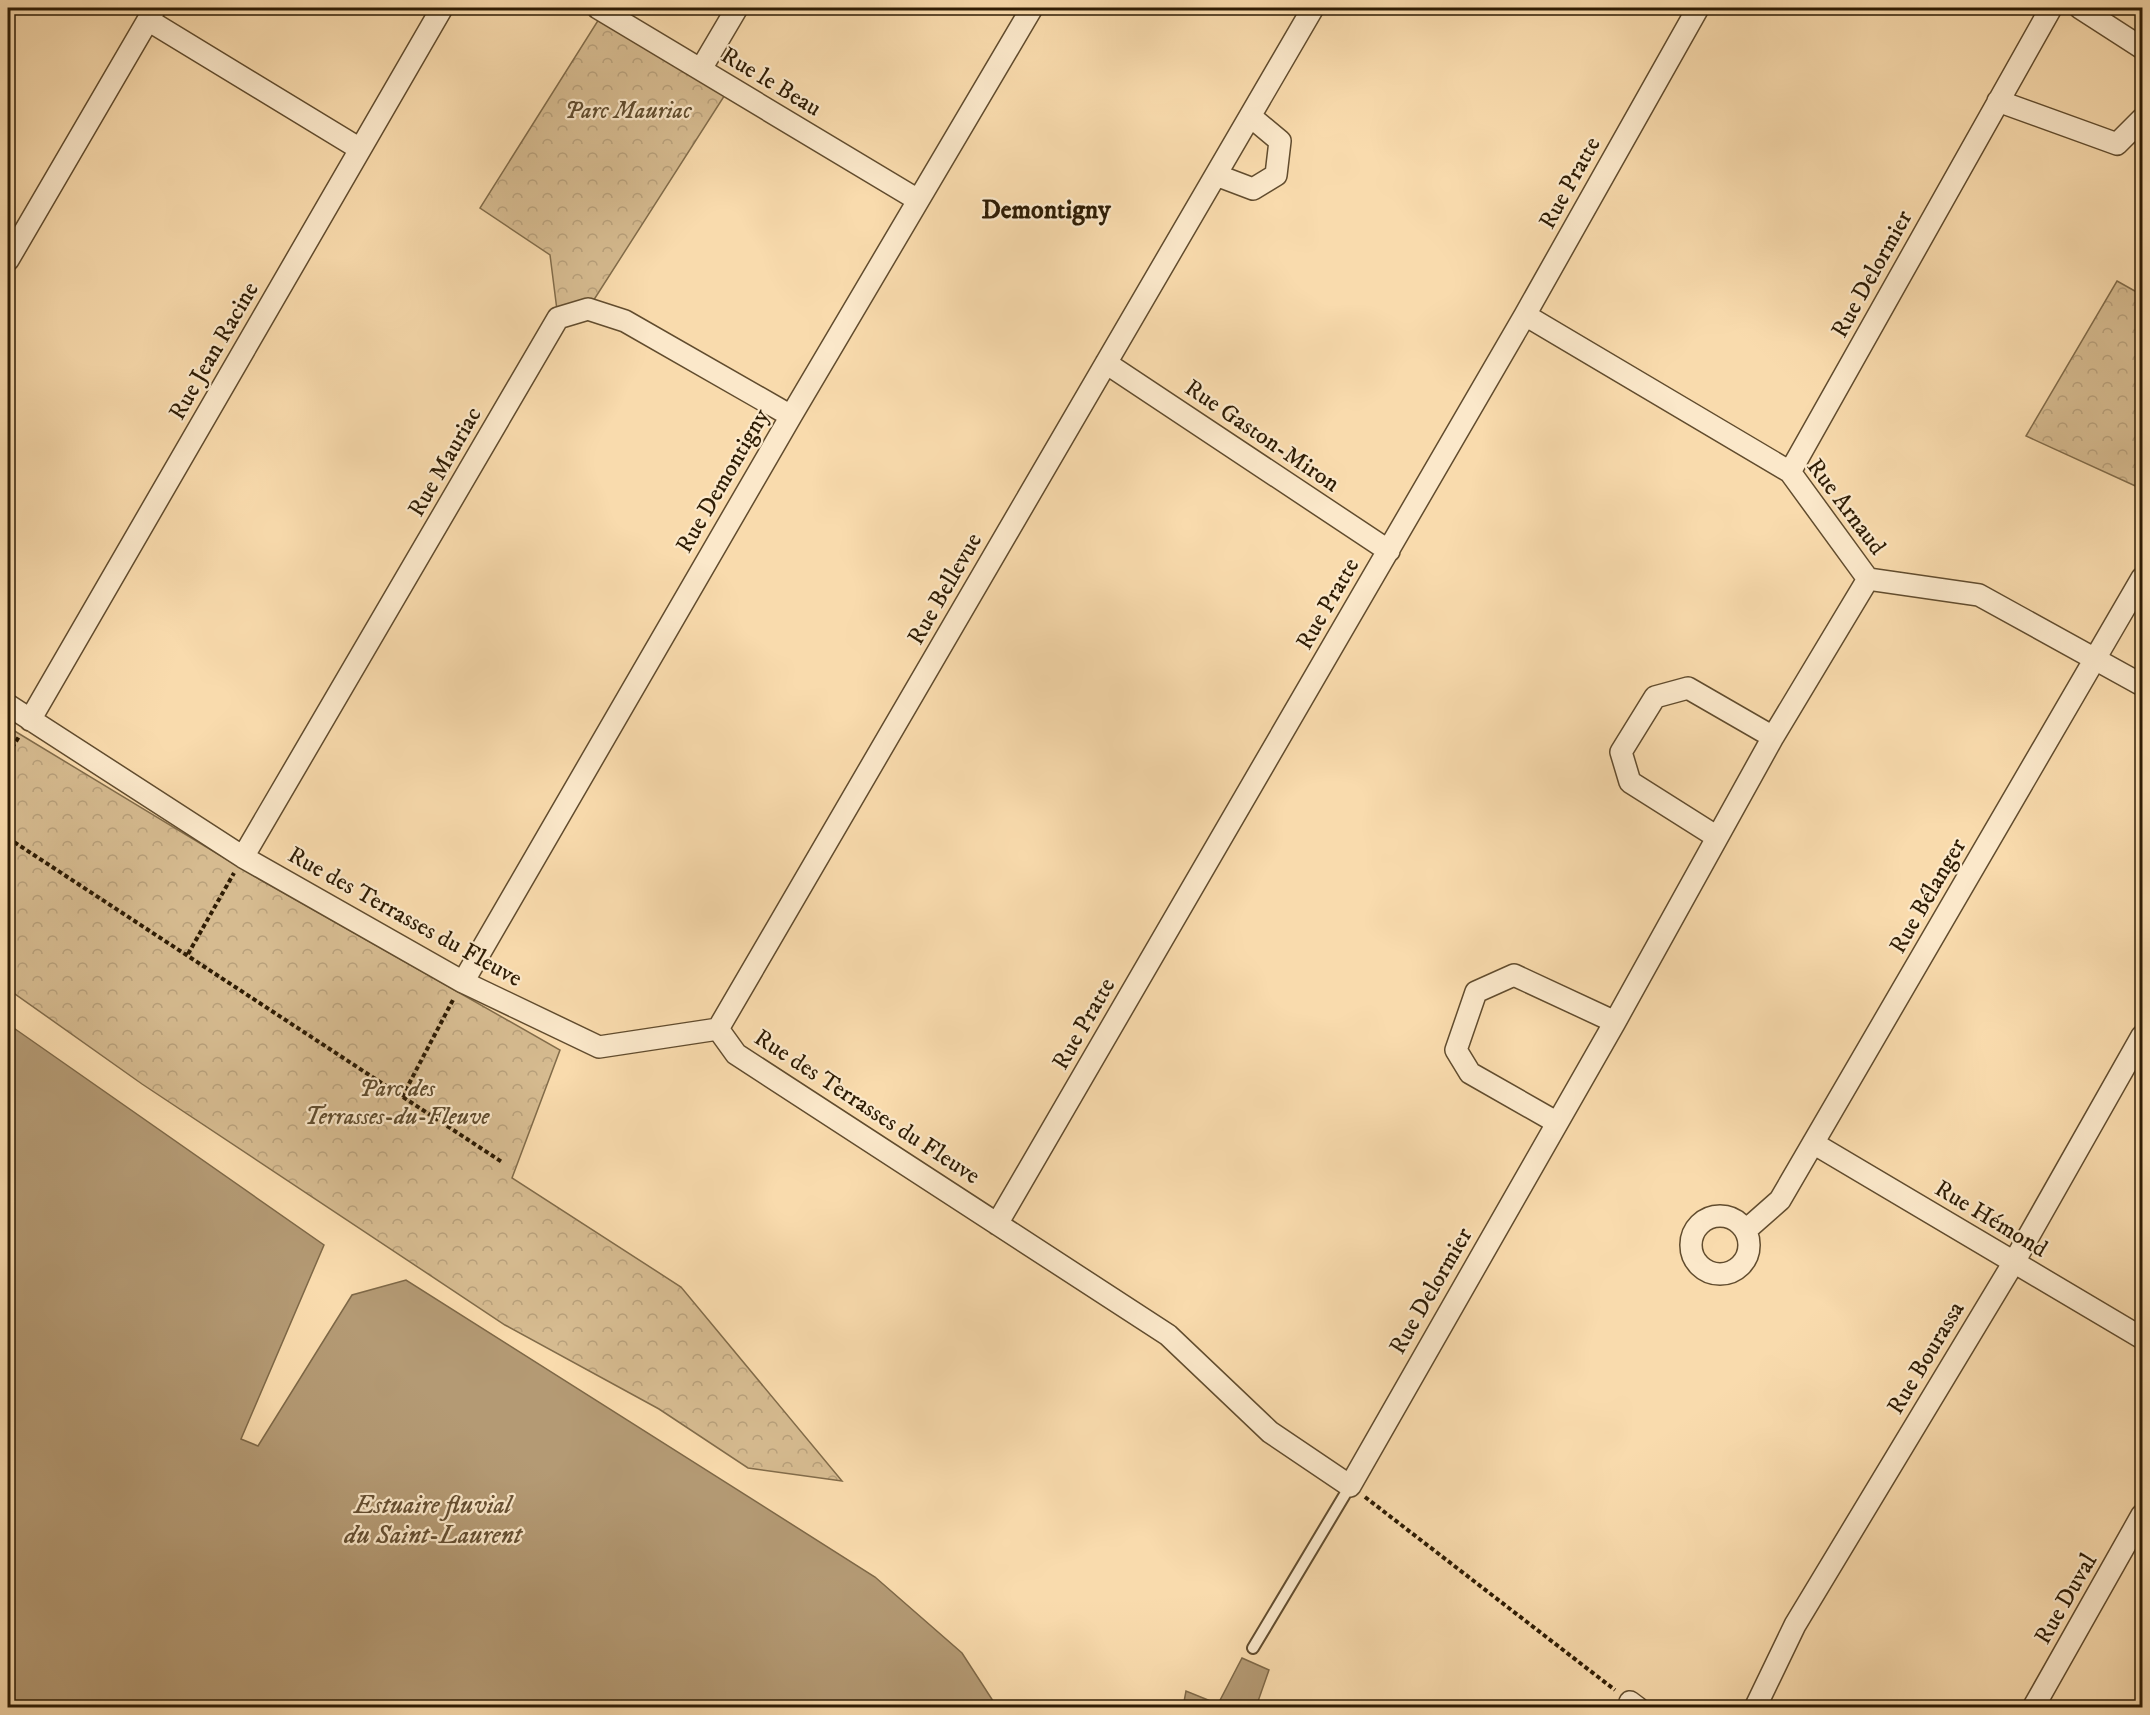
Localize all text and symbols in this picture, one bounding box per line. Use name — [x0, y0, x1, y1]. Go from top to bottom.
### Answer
street label: Rue le Beau — [715, 40, 827, 124]
park label: Parc Mauriac — [565, 96, 693, 126]
street label: Rue Pratte — [1532, 132, 1608, 234]
district label: Demontigny — [981, 194, 1111, 227]
street label: Rue Delormier — [1825, 205, 1919, 343]
street label: Rue Jean Racine — [162, 276, 266, 425]
street label: Rue Gaston-Miron — [1179, 373, 1346, 499]
street label: Rue Mauriac — [402, 402, 488, 522]
street label: Rue Demontigny — [670, 403, 777, 559]
street label: Rue Arnaud — [1800, 453, 1892, 561]
street label: Rue Bellevue — [901, 528, 989, 650]
street label: Rue Pratte — [1290, 553, 1366, 655]
street label: Rue Bélanger — [1883, 833, 1973, 959]
street label: Rue des Terrasses du Fleuve — [283, 840, 527, 994]
street label: Rue Pratte — [1046, 973, 1122, 1075]
street label: Rue des Terrasses du Fleuve — [749, 1023, 986, 1191]
park label: Parc des Terrasses-du-Fleuve — [304, 1074, 490, 1132]
street label: Rue Hémond — [1929, 1174, 2053, 1264]
street label: Rue Delormier — [1383, 1222, 1479, 1360]
street label: Rue Bourassa — [1881, 1295, 1972, 1420]
water label: Estuaire fluvial du Saint-Laurent — [343, 1489, 524, 1552]
street label: Rue Duval — [2028, 1547, 2104, 1650]

